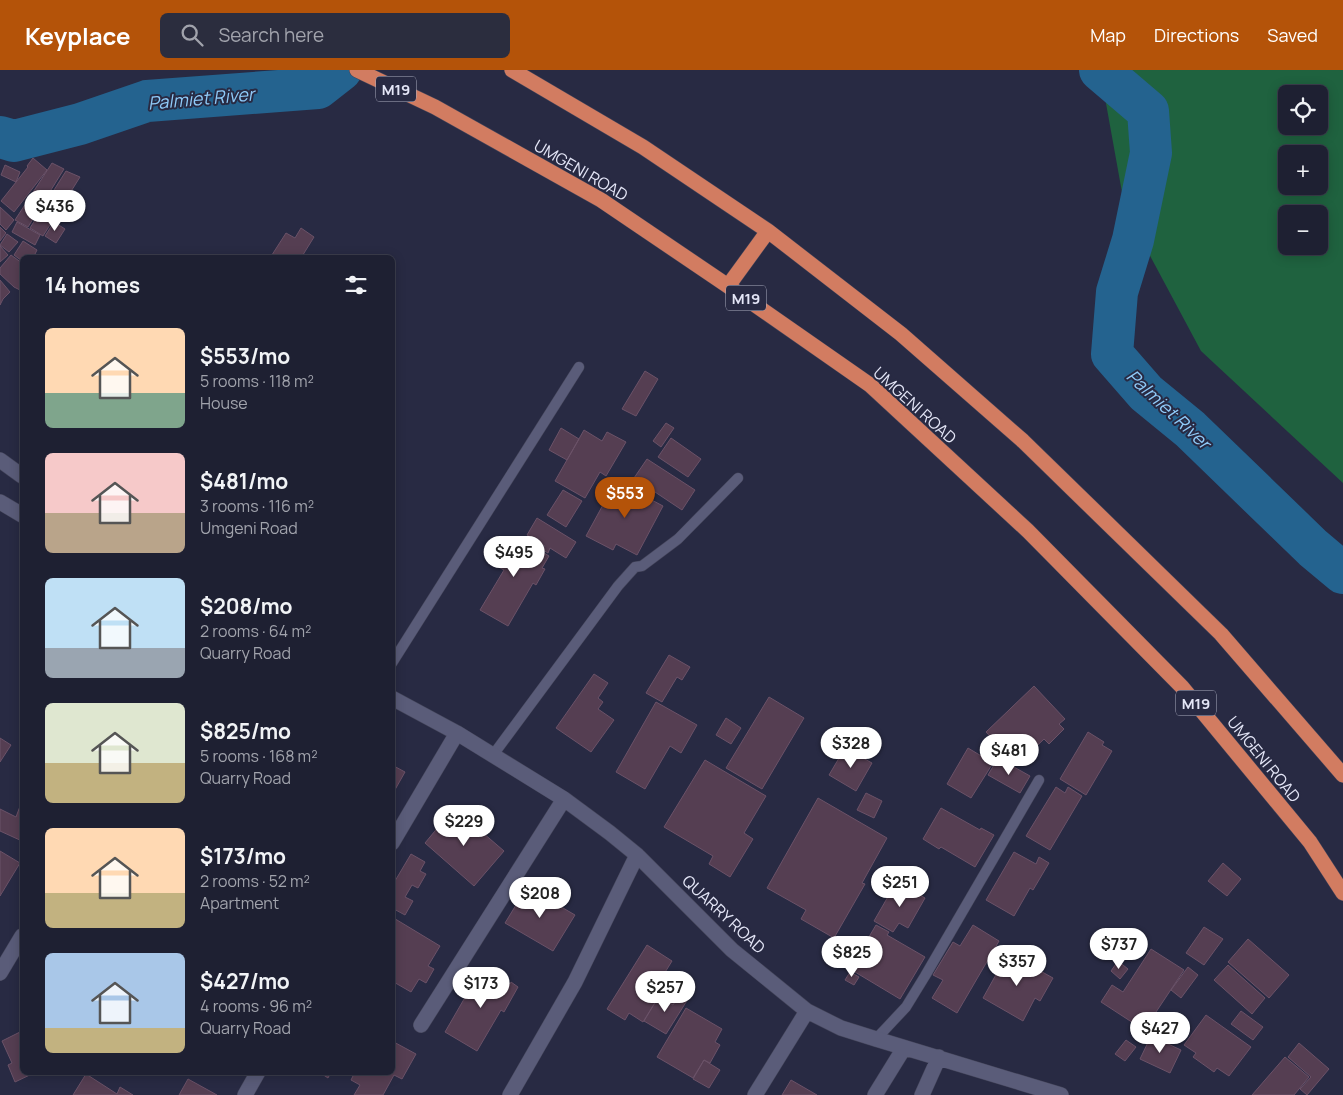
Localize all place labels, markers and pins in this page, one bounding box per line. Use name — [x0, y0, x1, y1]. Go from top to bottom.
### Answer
pin: $436 — [25, 190, 85, 232]
pin: $553 — [595, 476, 655, 519]
pin: $495 — [484, 536, 544, 578]
pin: $328 — [821, 726, 881, 769]
pin: $481 — [979, 734, 1039, 776]
pin: $229 — [434, 804, 494, 847]
pin: $251 — [870, 866, 930, 908]
pin: $208 — [510, 876, 570, 919]
pin: $737 — [1089, 928, 1149, 970]
pin: $825 — [822, 936, 882, 978]
pin: $357 — [987, 944, 1047, 987]
pin: $173 — [451, 966, 511, 1009]
pin: $257 — [635, 970, 695, 1013]
pin: $427 — [1130, 1012, 1190, 1054]

